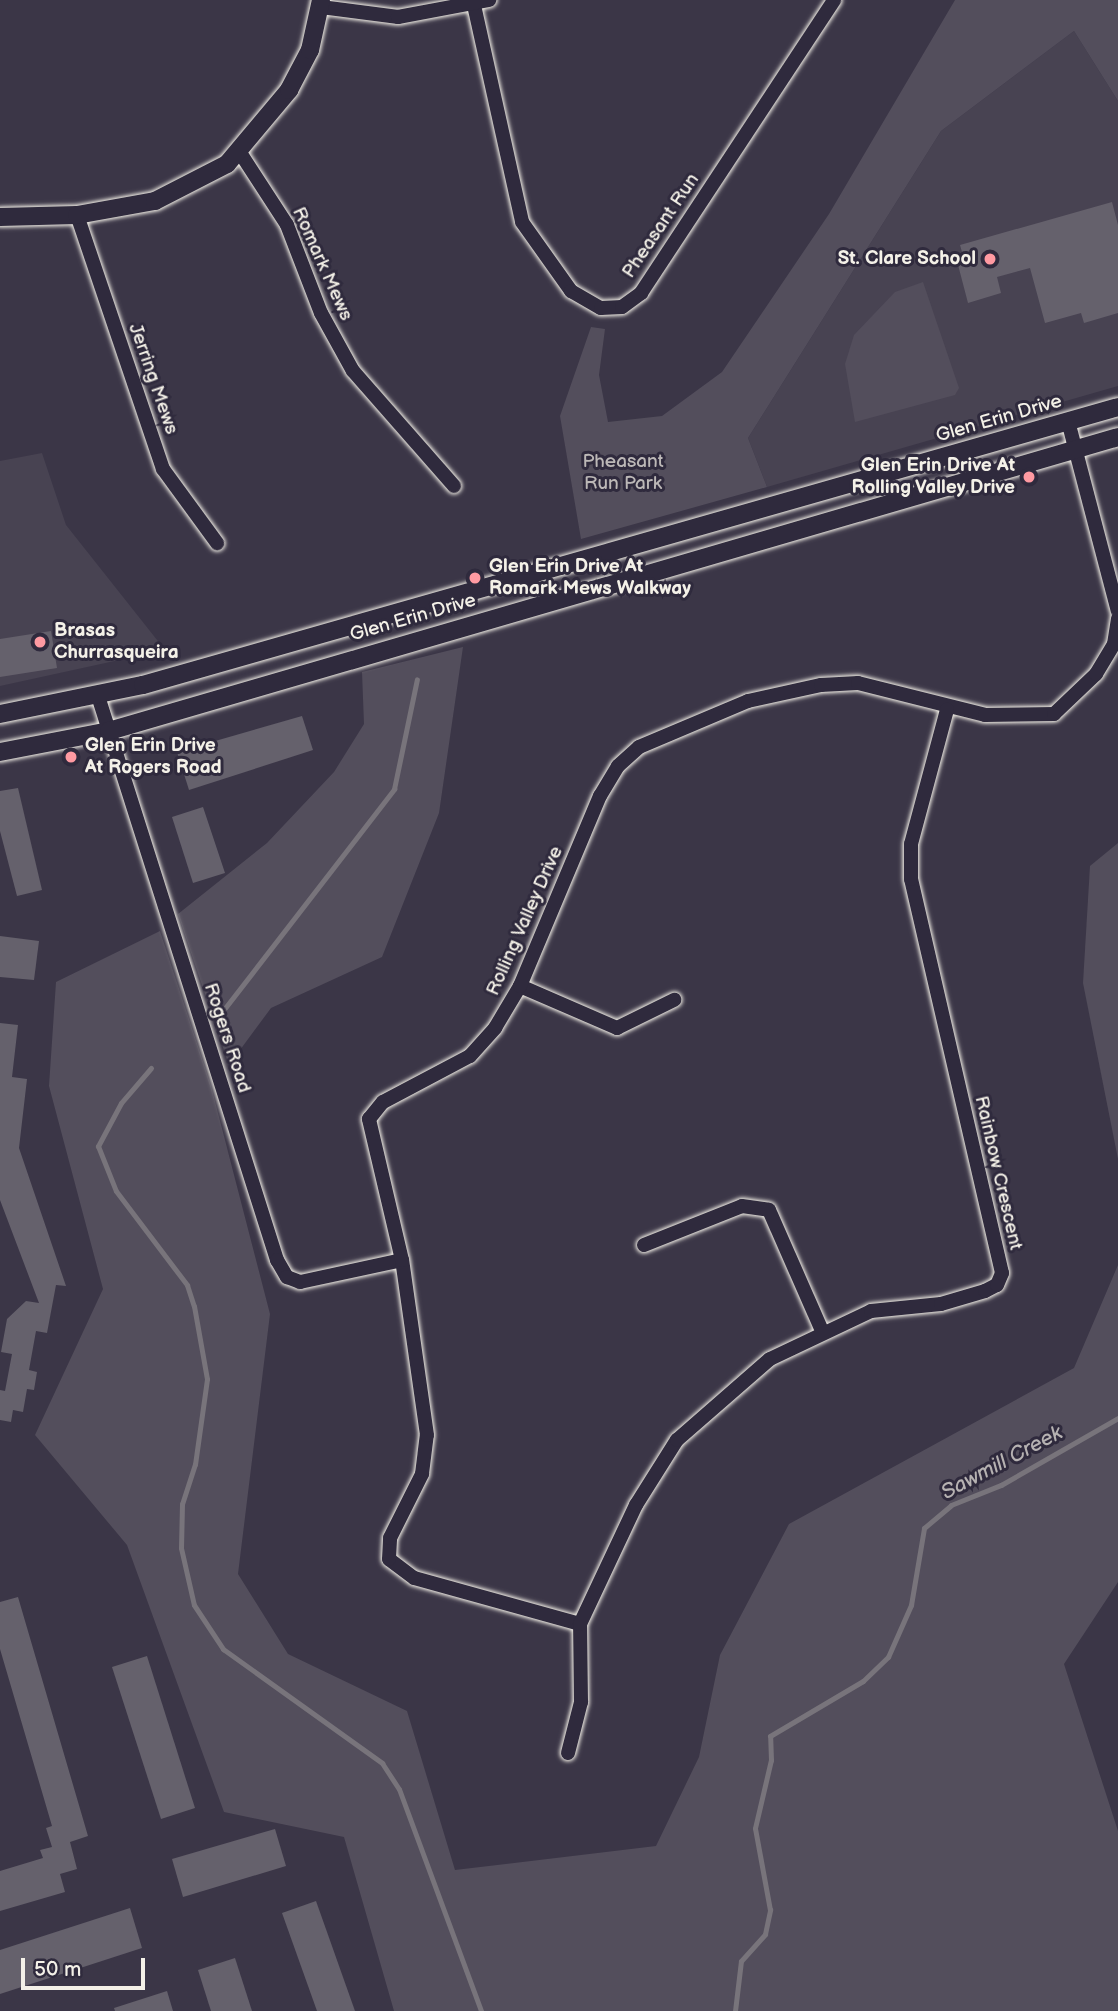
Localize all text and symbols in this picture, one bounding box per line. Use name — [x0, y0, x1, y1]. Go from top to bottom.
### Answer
street label: Pheasant Run — [618, 169, 704, 283]
street label: Romark Mews — [287, 204, 357, 324]
place label: St. Clare School — [838, 248, 976, 270]
marker: St. Clare School — [982, 251, 998, 267]
street label: Jerring Mews — [123, 321, 183, 437]
street label: Glen Erin Drive — [933, 390, 1065, 448]
park label: Pheasant Run Park — [582, 451, 664, 495]
place label: Glen Erin Drive At Rolling Valley Drive — [850, 455, 1015, 499]
marker: Glen Erin Drive At Rolling Valley Drive — [1021, 469, 1037, 485]
place label: Glen Erin Drive At Romark Mews Walkway — [489, 556, 691, 600]
marker: Glen Erin Drive At Romark Mews Walkway — [467, 570, 483, 586]
street label: Glen Erin Drive — [347, 589, 479, 647]
place label: Brasas Churrasqueira — [54, 620, 179, 664]
marker: Brasas Churrasqueira — [32, 634, 48, 650]
place label: Glen Erin Drive At Rogers Road — [85, 735, 222, 779]
marker: Glen Erin Drive At Rogers Road — [63, 749, 79, 765]
street label: Rolling Valley Drive — [481, 842, 569, 1000]
street label: Rogers Road — [199, 980, 255, 1096]
street label: Rainbow Crescent — [969, 1094, 1027, 1252]
water label: Sawmill Creek — [937, 1420, 1067, 1506]
scale bar — [24, 1944, 149, 1988]
text: 50 m — [34, 1957, 81, 1982]

